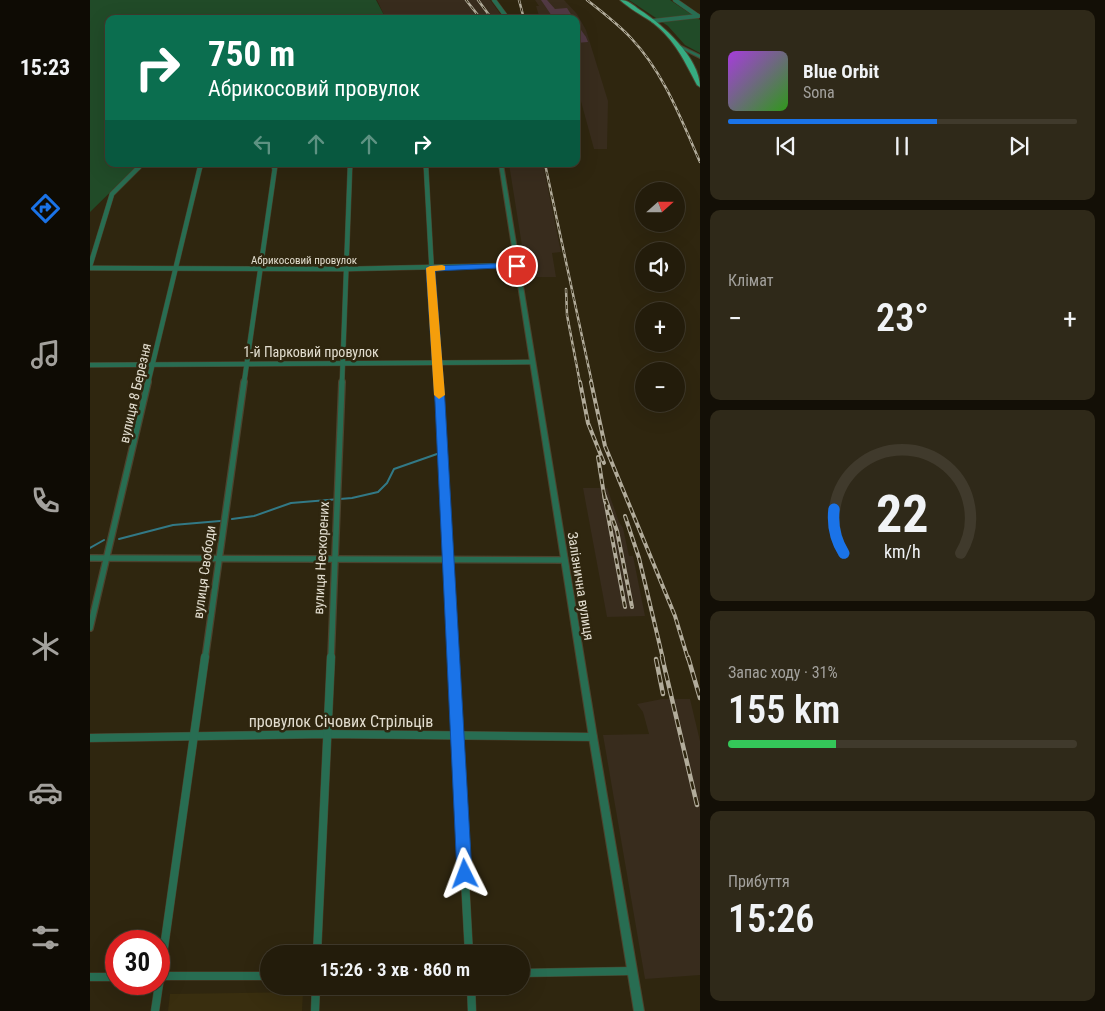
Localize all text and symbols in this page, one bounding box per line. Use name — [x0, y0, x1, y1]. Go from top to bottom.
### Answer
text: 750 m — [208, 34, 295, 75]
icon: right — [125, 35, 190, 100]
text: 15:23 — [20, 55, 70, 80]
text: Blue Orbit — [803, 60, 879, 83]
text: Абрикосовий провулок — [208, 76, 420, 101]
text: Sona — [803, 83, 835, 102]
icon: left — [249, 130, 277, 158]
icon: ahead — [302, 130, 330, 158]
icon: ahead — [355, 130, 383, 158]
icon: right — [408, 130, 436, 158]
icon: previous — [772, 132, 800, 160]
icon: pause — [888, 132, 916, 160]
icon: next — [1005, 132, 1033, 160]
north arrow — [635, 182, 685, 232]
map controls — [635, 182, 685, 412]
icon: directions — [28, 191, 63, 226]
button: sound — [635, 242, 685, 292]
pin — [496, 245, 538, 287]
icon: arrive — [503, 252, 531, 280]
street label: Абрикосовий провулок — [251, 254, 358, 267]
text: Клімат — [728, 271, 773, 290]
text: 23° — [876, 296, 929, 340]
button: + — [635, 302, 685, 352]
text: − — [728, 302, 742, 335]
text: + — [1063, 302, 1077, 335]
icon: music — [28, 337, 63, 372]
street label: вулиця 8 Березня — [116, 341, 154, 445]
street label: 1-й Парковий провулок — [243, 344, 379, 360]
button: − — [635, 362, 685, 412]
icon: phone — [28, 483, 63, 518]
text: 22 — [876, 484, 929, 545]
street label: вулиця Нескорених — [310, 501, 332, 615]
street label: вулиця Свободи — [190, 524, 218, 620]
street label: Залізнична вулиця — [565, 531, 597, 641]
text: km/h — [884, 541, 921, 562]
icon: climate — [28, 629, 63, 664]
text: Запас ходу · 31% — [728, 663, 838, 682]
text: 155 km — [728, 688, 840, 732]
street label: провулок Січових Стрільців — [249, 712, 433, 731]
icon: car — [28, 775, 63, 810]
position arrow — [438, 847, 490, 899]
text: Прибуття — [728, 872, 790, 891]
text: 15:26 — [728, 897, 814, 941]
icon: filters — [28, 920, 63, 955]
speed limit sign: 30 — [105, 930, 170, 995]
text: 15:26 · 3 хв · 860 m — [320, 958, 470, 981]

